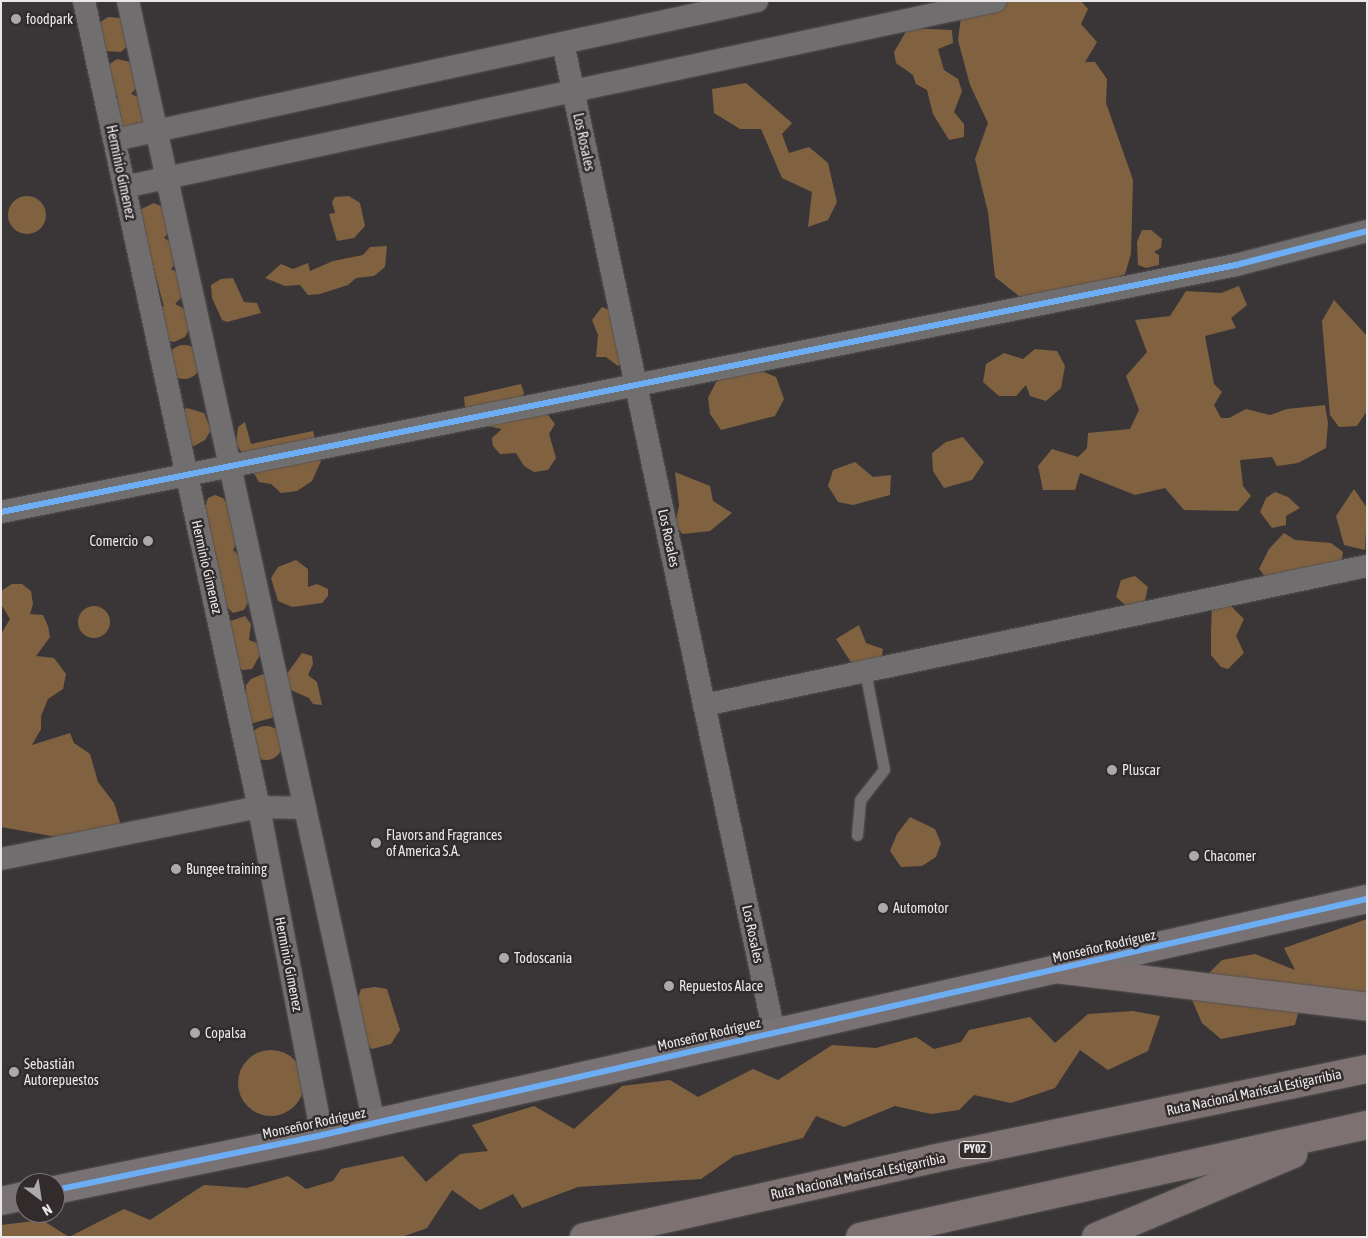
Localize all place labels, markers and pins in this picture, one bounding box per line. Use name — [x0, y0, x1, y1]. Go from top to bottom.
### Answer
place label: foodpark — [26, 11, 73, 27]
marker: foodpark — [10, 13, 22, 25]
place label: Comercio — [90, 533, 138, 549]
marker: Comercio — [142, 535, 154, 547]
place label: Pluscar — [1122, 762, 1160, 778]
marker: Pluscar — [1106, 764, 1118, 776]
place label: Flavors and Fragrances of America S.A. — [386, 827, 502, 860]
marker: Flavors and Fragrances of America S.A. — [370, 837, 382, 849]
place label: Chacomer — [1204, 848, 1256, 864]
marker: Chacomer — [1188, 850, 1200, 862]
place label: Bungee training — [186, 861, 267, 877]
marker: Bungee training — [170, 863, 182, 875]
place label: Automotor — [893, 900, 948, 916]
marker: Automotor — [877, 902, 889, 914]
place label: Todoscania — [514, 950, 572, 966]
marker: Todoscania — [498, 952, 510, 964]
place label: Repuestos Alace — [679, 978, 763, 994]
marker: Repuestos Alace — [663, 980, 675, 992]
place label: Copalsa — [205, 1025, 246, 1041]
marker: Copalsa — [189, 1027, 201, 1039]
place label: Sebastián Autorepuestos — [24, 1056, 99, 1088]
marker: Sebastián Autorepuestos — [8, 1066, 20, 1078]

